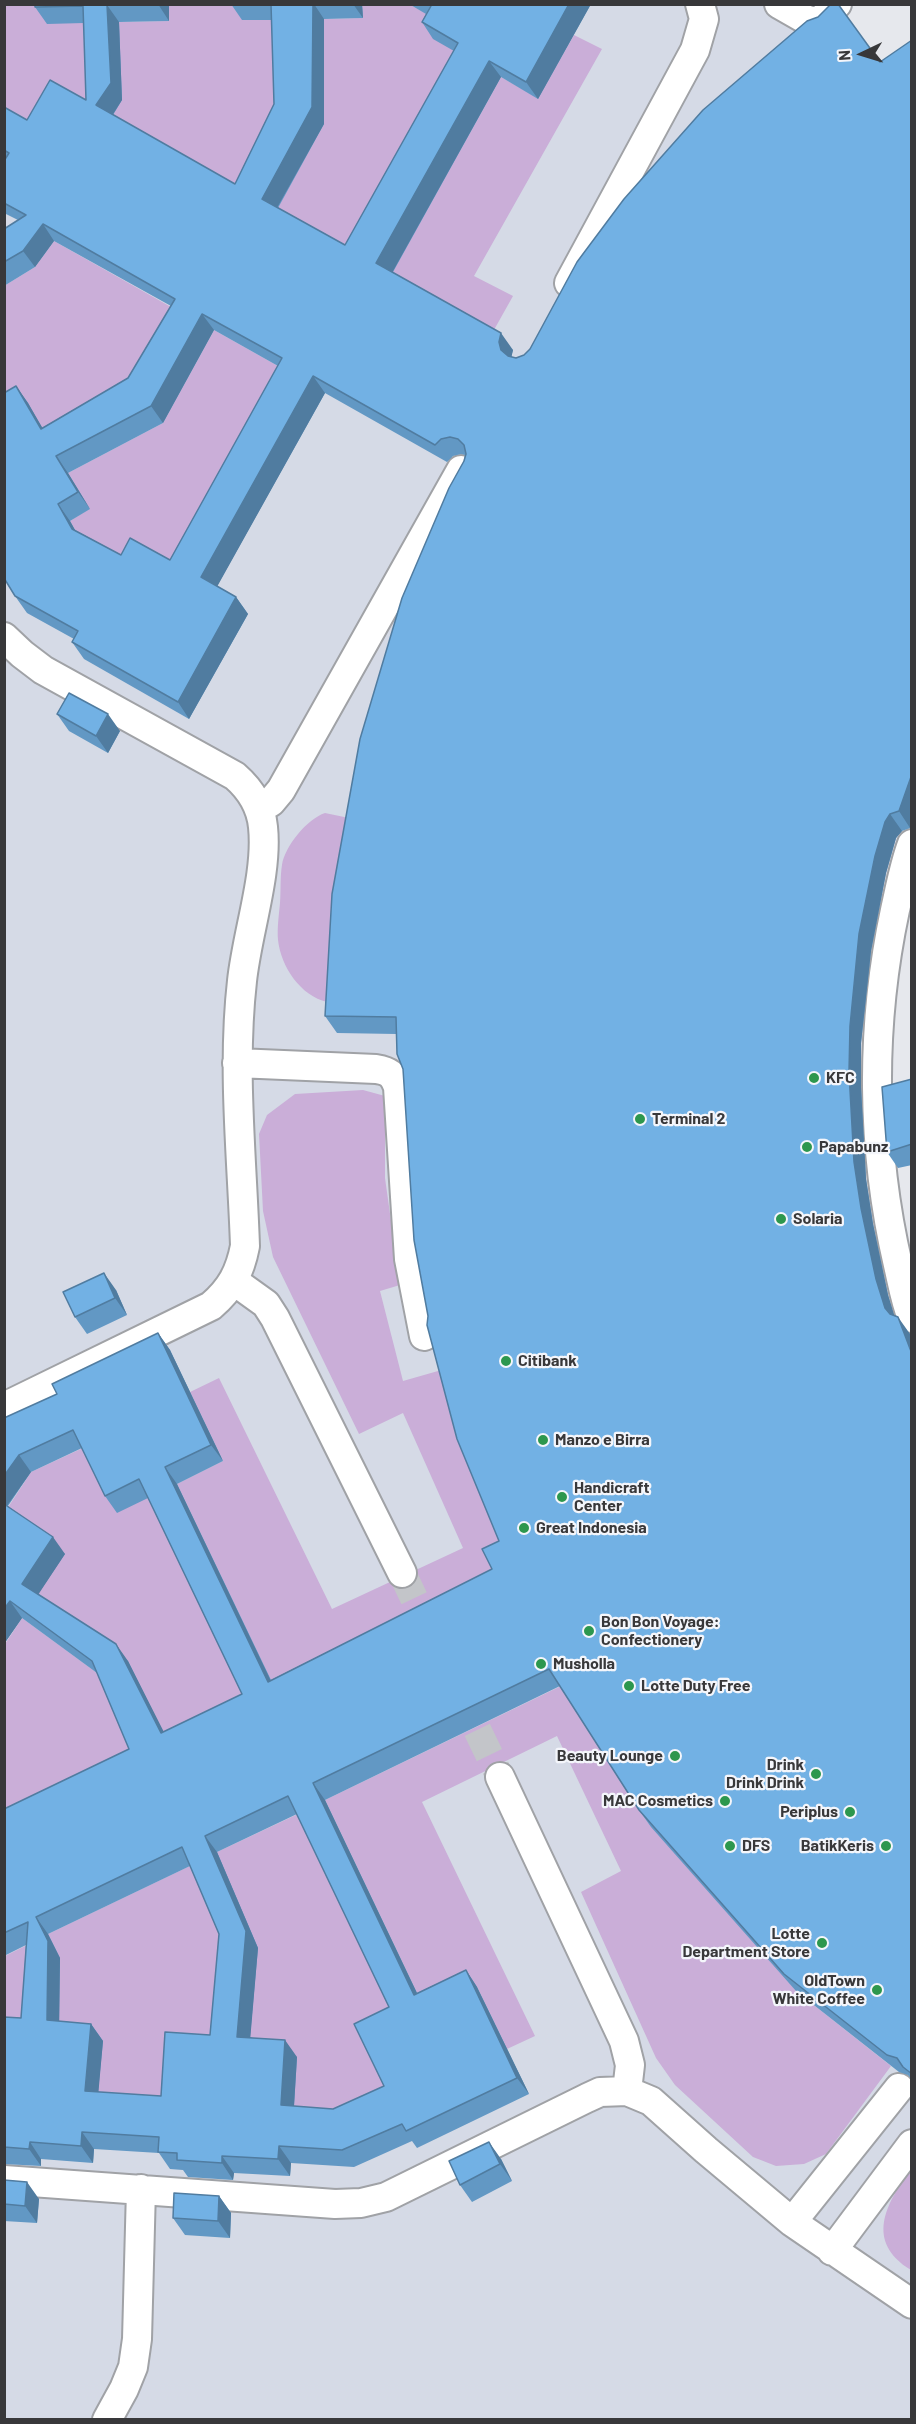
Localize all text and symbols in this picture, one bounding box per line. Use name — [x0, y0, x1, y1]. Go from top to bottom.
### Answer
north arrow — [832, 24, 892, 84]
text: N — [834, 49, 853, 61]
place label: KFC — [826, 1068, 855, 1088]
marker: KFC — [807, 1071, 821, 1085]
place label: Terminal 2 — [652, 1109, 726, 1129]
marker: Terminal 2 — [633, 1112, 647, 1126]
place label: Papabunz — [819, 1137, 888, 1157]
marker: Papabunz — [800, 1140, 814, 1154]
place label: Solaria — [793, 1209, 842, 1229]
marker: Solaria — [774, 1212, 788, 1226]
place label: Citibank — [518, 1351, 577, 1371]
marker: Citibank — [499, 1354, 513, 1368]
place label: Manzo e Birra — [555, 1430, 650, 1450]
marker: Manzo e Birra — [536, 1433, 550, 1447]
place label: Handicraft Center — [574, 1478, 650, 1516]
marker: Handicraft Center — [555, 1490, 569, 1504]
place label: Great Indonesia — [536, 1518, 647, 1538]
marker: Great Indonesia — [517, 1521, 531, 1535]
place label: Bon Bon Voyage: Confectionery — [601, 1612, 720, 1650]
marker: Bon Bon Voyage: Confectionery — [582, 1624, 596, 1638]
place label: Musholla — [553, 1654, 615, 1674]
marker: Musholla — [534, 1657, 548, 1671]
place label: Lotte Duty Free — [641, 1676, 751, 1696]
marker: Lotte Duty Free — [622, 1679, 636, 1693]
place label: Beauty Lounge — [557, 1746, 663, 1766]
marker: Beauty Lounge — [668, 1749, 682, 1763]
place label: Drink Drink Drink — [726, 1755, 804, 1793]
marker: Drink Drink Drink — [809, 1767, 823, 1781]
place label: MAC Cosmetics — [603, 1791, 713, 1811]
marker: MAC Cosmetics — [718, 1794, 732, 1808]
place label: Periplus — [780, 1802, 838, 1822]
marker: Periplus — [843, 1805, 857, 1819]
place label: DFS — [742, 1836, 770, 1856]
place label: BatikKeris — [801, 1836, 874, 1856]
marker: DFS — [723, 1839, 737, 1853]
marker: BatikKeris — [879, 1839, 893, 1853]
place label: Lotte Department Store — [682, 1924, 810, 1962]
marker: Lotte Department Store — [815, 1936, 829, 1950]
place label: OldTown White Coffee — [772, 1971, 865, 2009]
marker: OldTown White Coffee — [870, 1983, 884, 1997]

